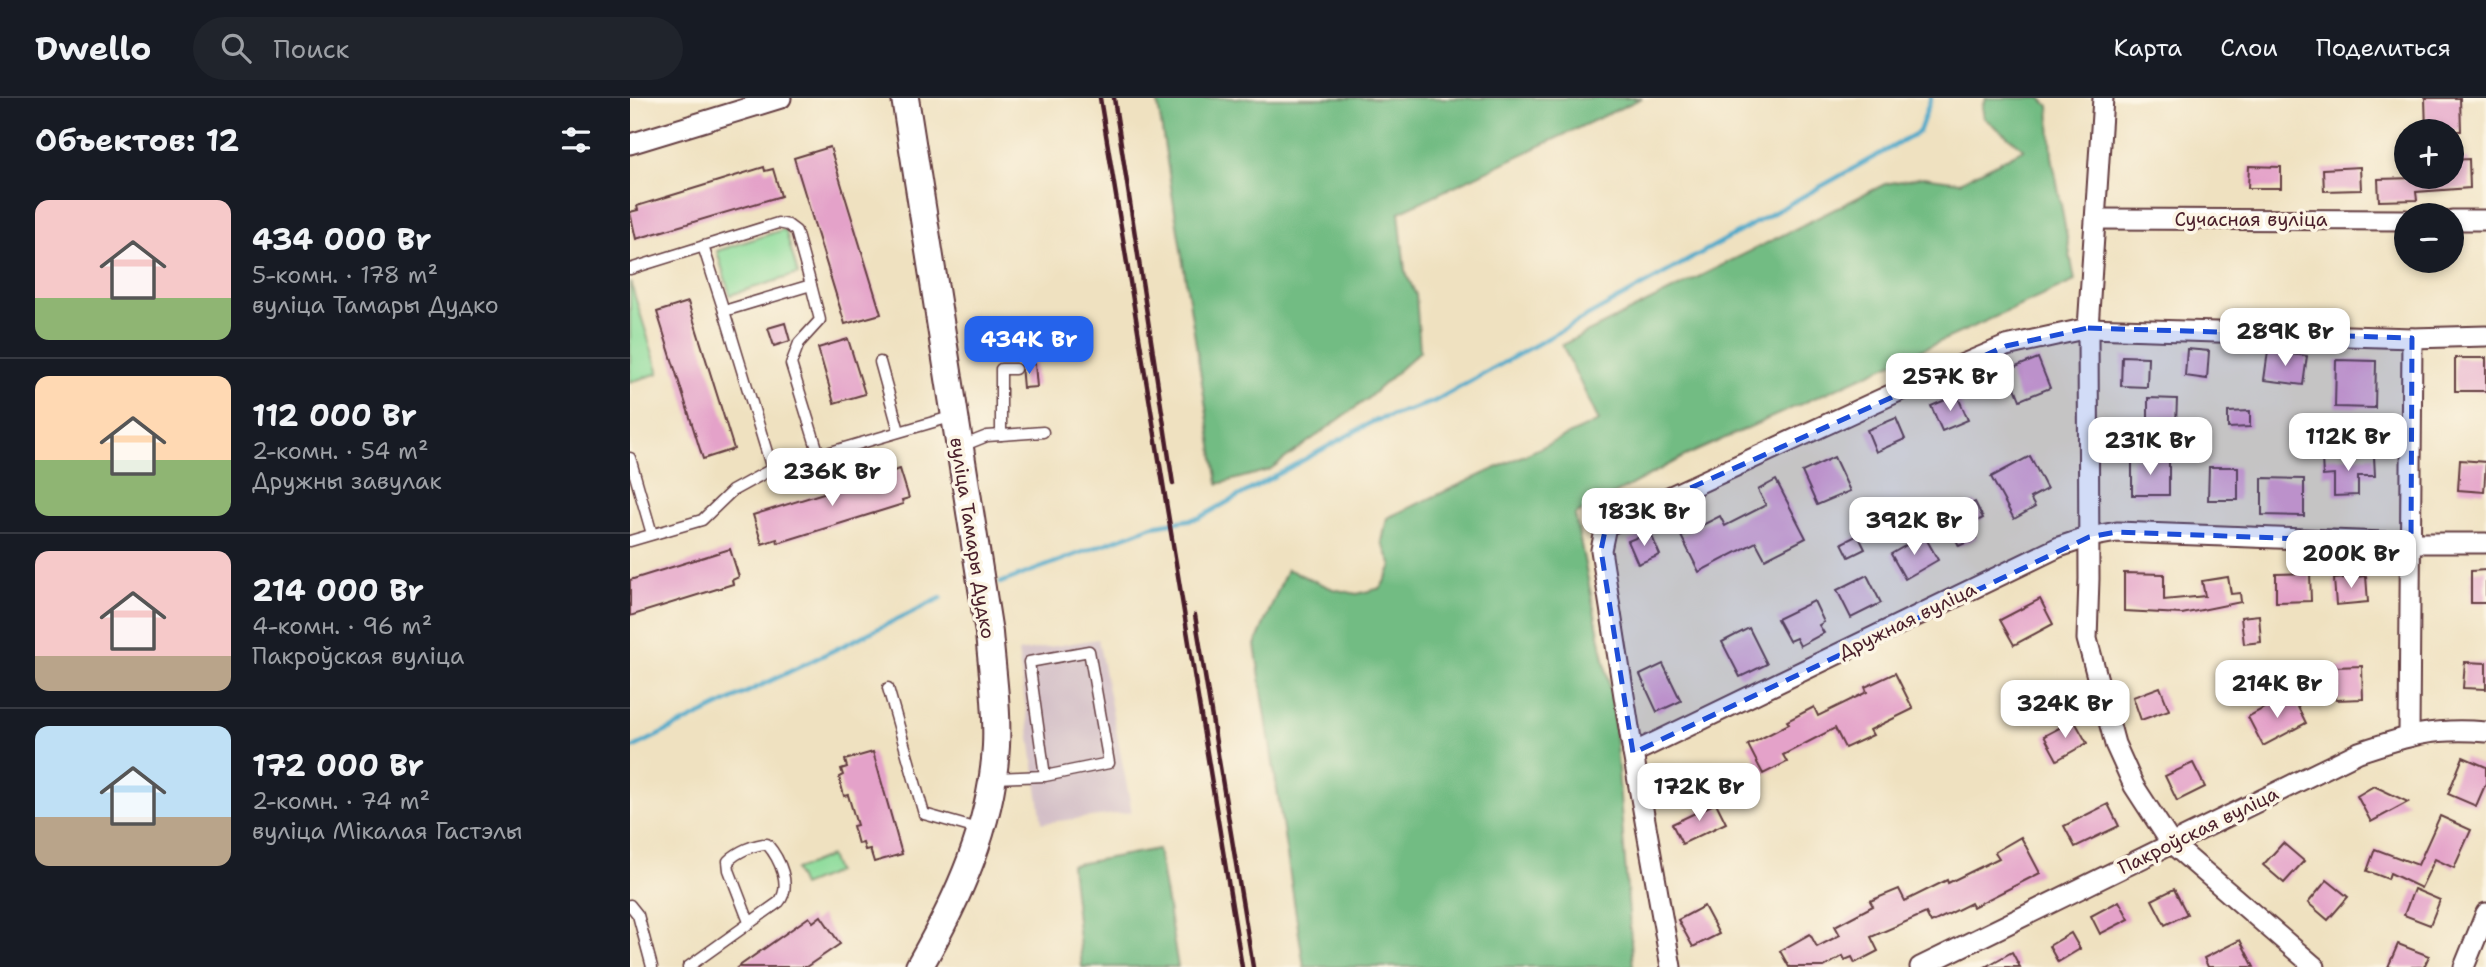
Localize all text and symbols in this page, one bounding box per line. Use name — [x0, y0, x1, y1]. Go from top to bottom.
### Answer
search box — [193, 17, 683, 80]
text: Dwello — [35, 26, 151, 71]
icon: search — [217, 29, 255, 67]
text: Поиск — [273, 31, 349, 66]
text: Карта — [2114, 32, 2182, 64]
text: Слои — [2220, 32, 2278, 64]
text: Поделиться — [2316, 32, 2451, 64]
map controls — [2394, 119, 2464, 273]
button: + — [2394, 119, 2464, 189]
text: Объектов: 12 — [35, 120, 239, 161]
icon: filters — [557, 121, 595, 159]
button: − — [2394, 203, 2464, 273]
street label: Сучасная вуліца — [2175, 207, 2328, 232]
text: 434 000 Br — [252, 219, 431, 260]
icon: home — [91, 228, 175, 312]
text: 5-комн. · 178 m² — [252, 260, 438, 290]
text: вуліца Тамары Дудко — [252, 290, 499, 320]
pin: 289K Br — [2220, 308, 2350, 368]
pin: 434K Br — [964, 316, 1094, 376]
text: 289K Br — [2236, 316, 2334, 346]
text: 434K Br — [980, 324, 1078, 354]
pin: 257K Br — [1885, 354, 2015, 413]
text: 257K Br — [1902, 361, 1998, 391]
text: 112 000 Br — [252, 395, 417, 436]
icon: home — [91, 404, 175, 488]
pin: 112K Br — [2283, 414, 2413, 473]
pin: 231K Br — [2085, 418, 2215, 477]
text: 112K Br — [2305, 421, 2391, 451]
text: 231K Br — [2104, 425, 2196, 455]
street label: вуліца Тамары Дудко — [944, 435, 1001, 641]
text: 2-комн. · 54 m² — [252, 436, 429, 466]
pin: 236K Br — [767, 448, 897, 508]
text: 236K Br — [783, 456, 881, 486]
text: Дружны завулак — [252, 466, 442, 496]
pin: 183K Br — [1579, 489, 1709, 548]
text: 183K Br — [1598, 496, 1690, 526]
pin: 392K Br — [1849, 498, 1979, 557]
text: 392K Br — [1865, 505, 1963, 535]
pin: 200K Br — [2286, 531, 2416, 590]
text: 200K Br — [2302, 538, 2400, 568]
text: 214 000 Br — [252, 570, 424, 611]
street label: Дружная вуліца — [1834, 576, 1980, 665]
icon: home — [91, 579, 175, 663]
text: 4-комн. · 96 m² — [252, 611, 432, 641]
text: Пакроўская вуліца — [252, 641, 464, 671]
pin: 214K Br — [2212, 660, 2342, 720]
text: 214K Br — [2231, 668, 2323, 698]
pin: 324K Br — [2000, 680, 2130, 740]
text: 324K Br — [2017, 688, 2113, 718]
text: 172 000 Br — [252, 745, 424, 786]
icon: home — [91, 754, 175, 838]
pin: 172K Br — [1634, 764, 1764, 823]
text: 172K Br — [1653, 771, 1745, 801]
street label: Пакроўская вуліца — [2114, 781, 2283, 880]
text: 2-комн. · 74 m² — [252, 786, 430, 816]
text: вуліца Мікалая Гастэлы — [252, 816, 523, 846]

